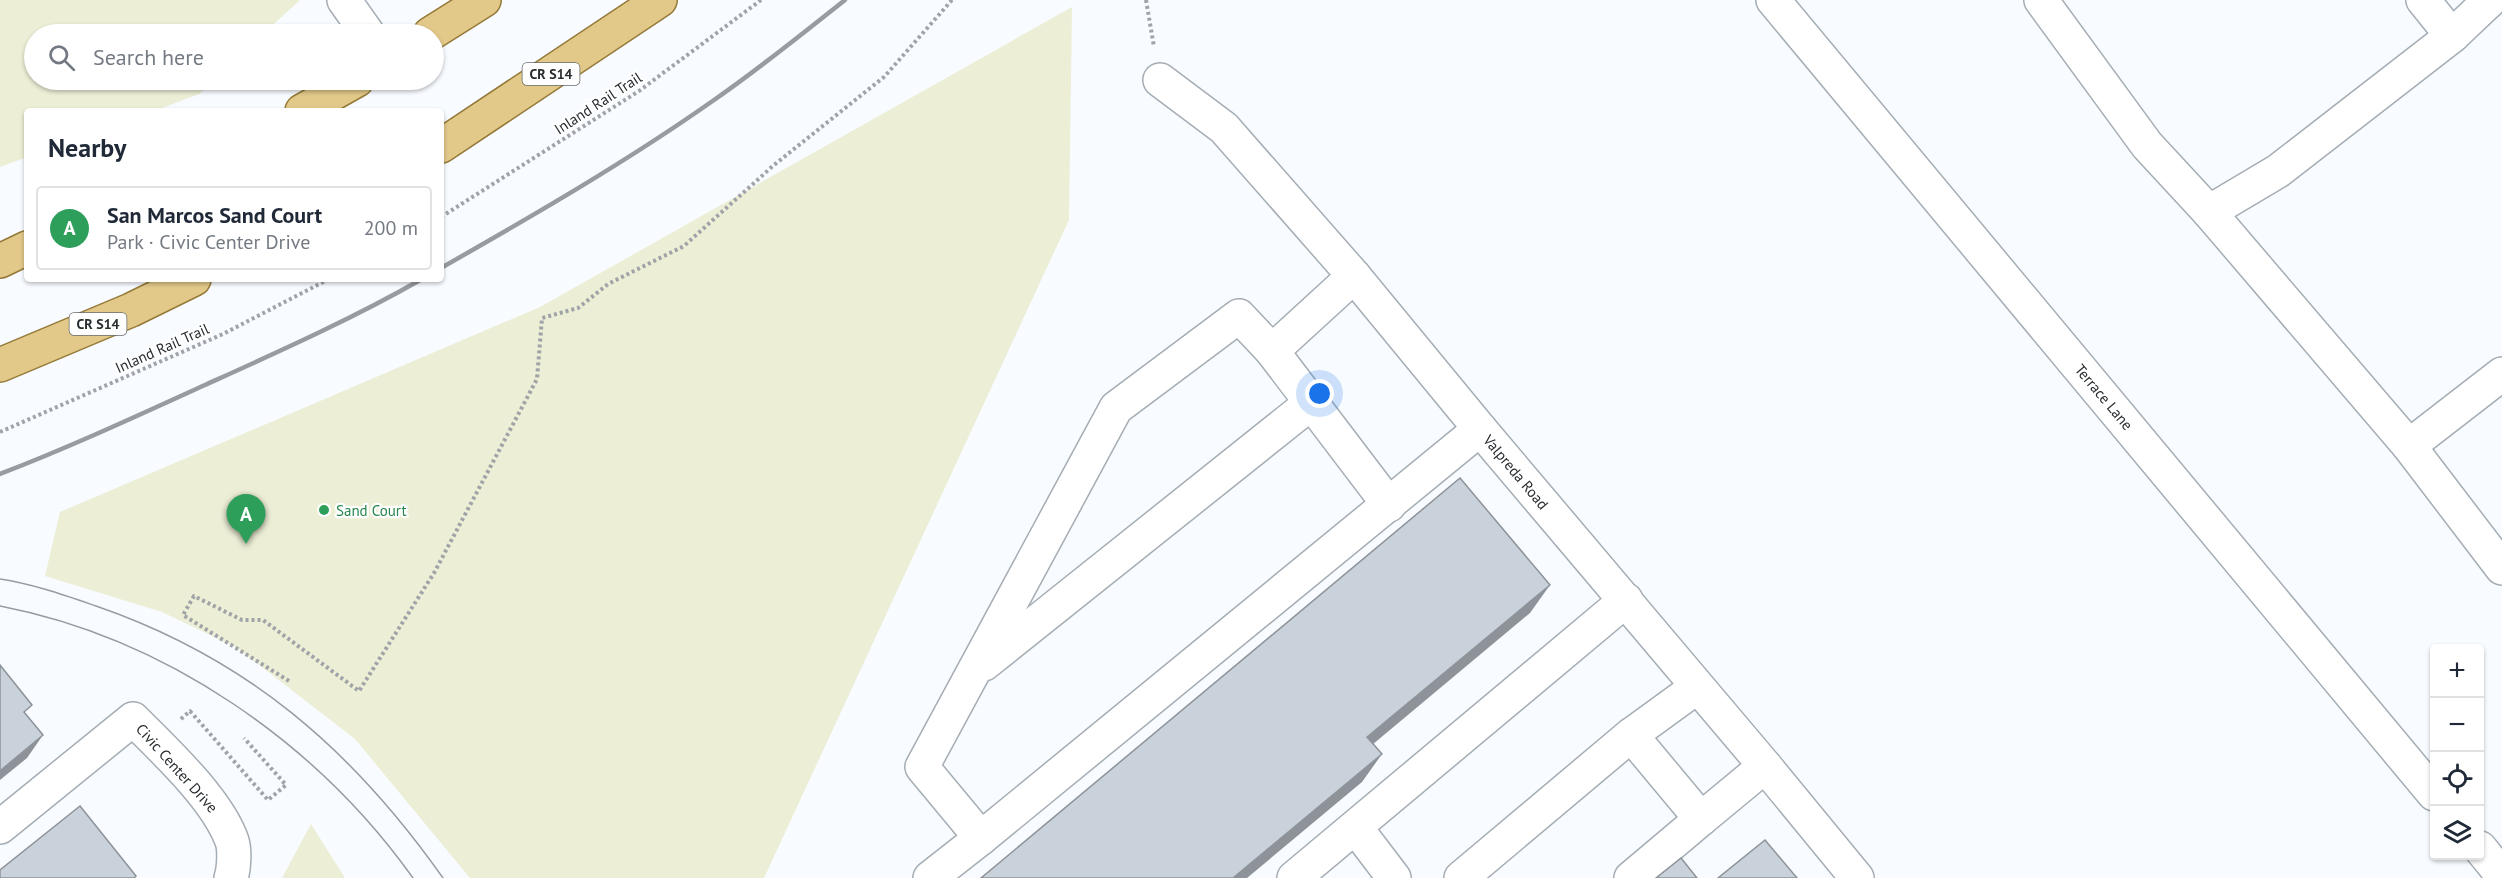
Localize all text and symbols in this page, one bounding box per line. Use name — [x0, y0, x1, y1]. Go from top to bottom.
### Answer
search box — [24, 24, 444, 90]
icon: search — [45, 41, 78, 74]
text: Search here — [93, 43, 204, 71]
road number: CR S14 — [522, 63, 580, 85]
street label: Inland Rail Trail — [551, 67, 646, 138]
text: Nearby — [48, 131, 126, 164]
text: San Marcos Sand Court — [107, 201, 322, 229]
text: A — [63, 215, 76, 241]
text: 200 m — [364, 215, 418, 241]
text: Park · Civic Center Drive — [107, 229, 310, 255]
road number: CR S14 — [70, 313, 126, 335]
street label: Inland Rail Trail — [112, 319, 212, 377]
street label: Terrace Lane — [2071, 360, 2137, 434]
your location — [1305, 379, 1334, 408]
street label: Valpreda Road — [1479, 430, 1553, 513]
pin: A — [226, 494, 266, 544]
place label: Sand Court — [336, 501, 407, 520]
marker: Sand Court — [317, 503, 331, 517]
map controls — [2430, 644, 2484, 860]
button: + — [2430, 644, 2484, 698]
button: − — [2430, 698, 2484, 752]
street label: Civic Center Drive — [132, 720, 222, 816]
button: locate — [2430, 752, 2484, 806]
button: layers — [2430, 806, 2484, 860]

